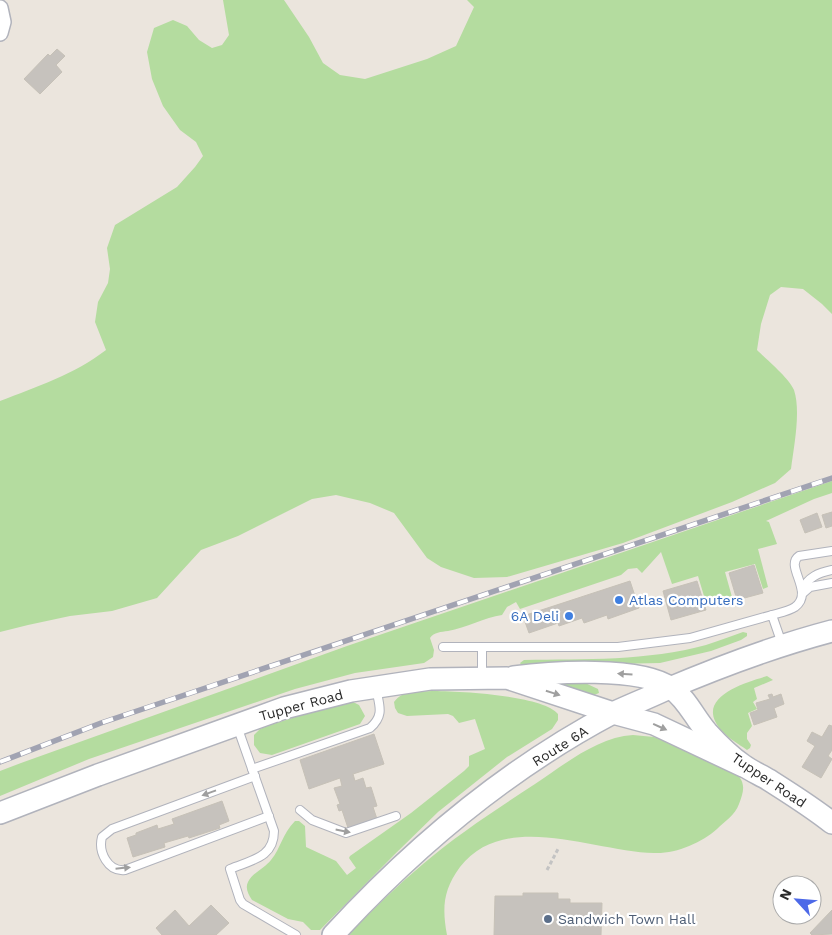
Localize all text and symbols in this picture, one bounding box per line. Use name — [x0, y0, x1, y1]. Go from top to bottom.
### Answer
place label: Atlas Computers — [629, 592, 743, 608]
marker: Atlas Computers — [613, 594, 625, 606]
place label: 6A Deli — [511, 608, 559, 624]
marker: 6A Deli — [563, 610, 575, 622]
one-way arrow — [616, 670, 632, 678]
street label: Tupper Road — [257, 686, 345, 724]
one-way arrow — [546, 689, 561, 697]
street label: Route 6A — [529, 723, 591, 769]
one-way arrow — [653, 723, 667, 731]
street label: Tupper Road — [729, 749, 809, 811]
one-way arrow — [201, 789, 216, 797]
one-way arrow — [335, 827, 351, 835]
one-way arrow — [116, 864, 132, 872]
north arrow — [772, 875, 822, 925]
text: N — [776, 886, 795, 902]
place label: Sandwich Town Hall — [558, 911, 696, 927]
marker: Sandwich Town Hall — [542, 913, 554, 925]

